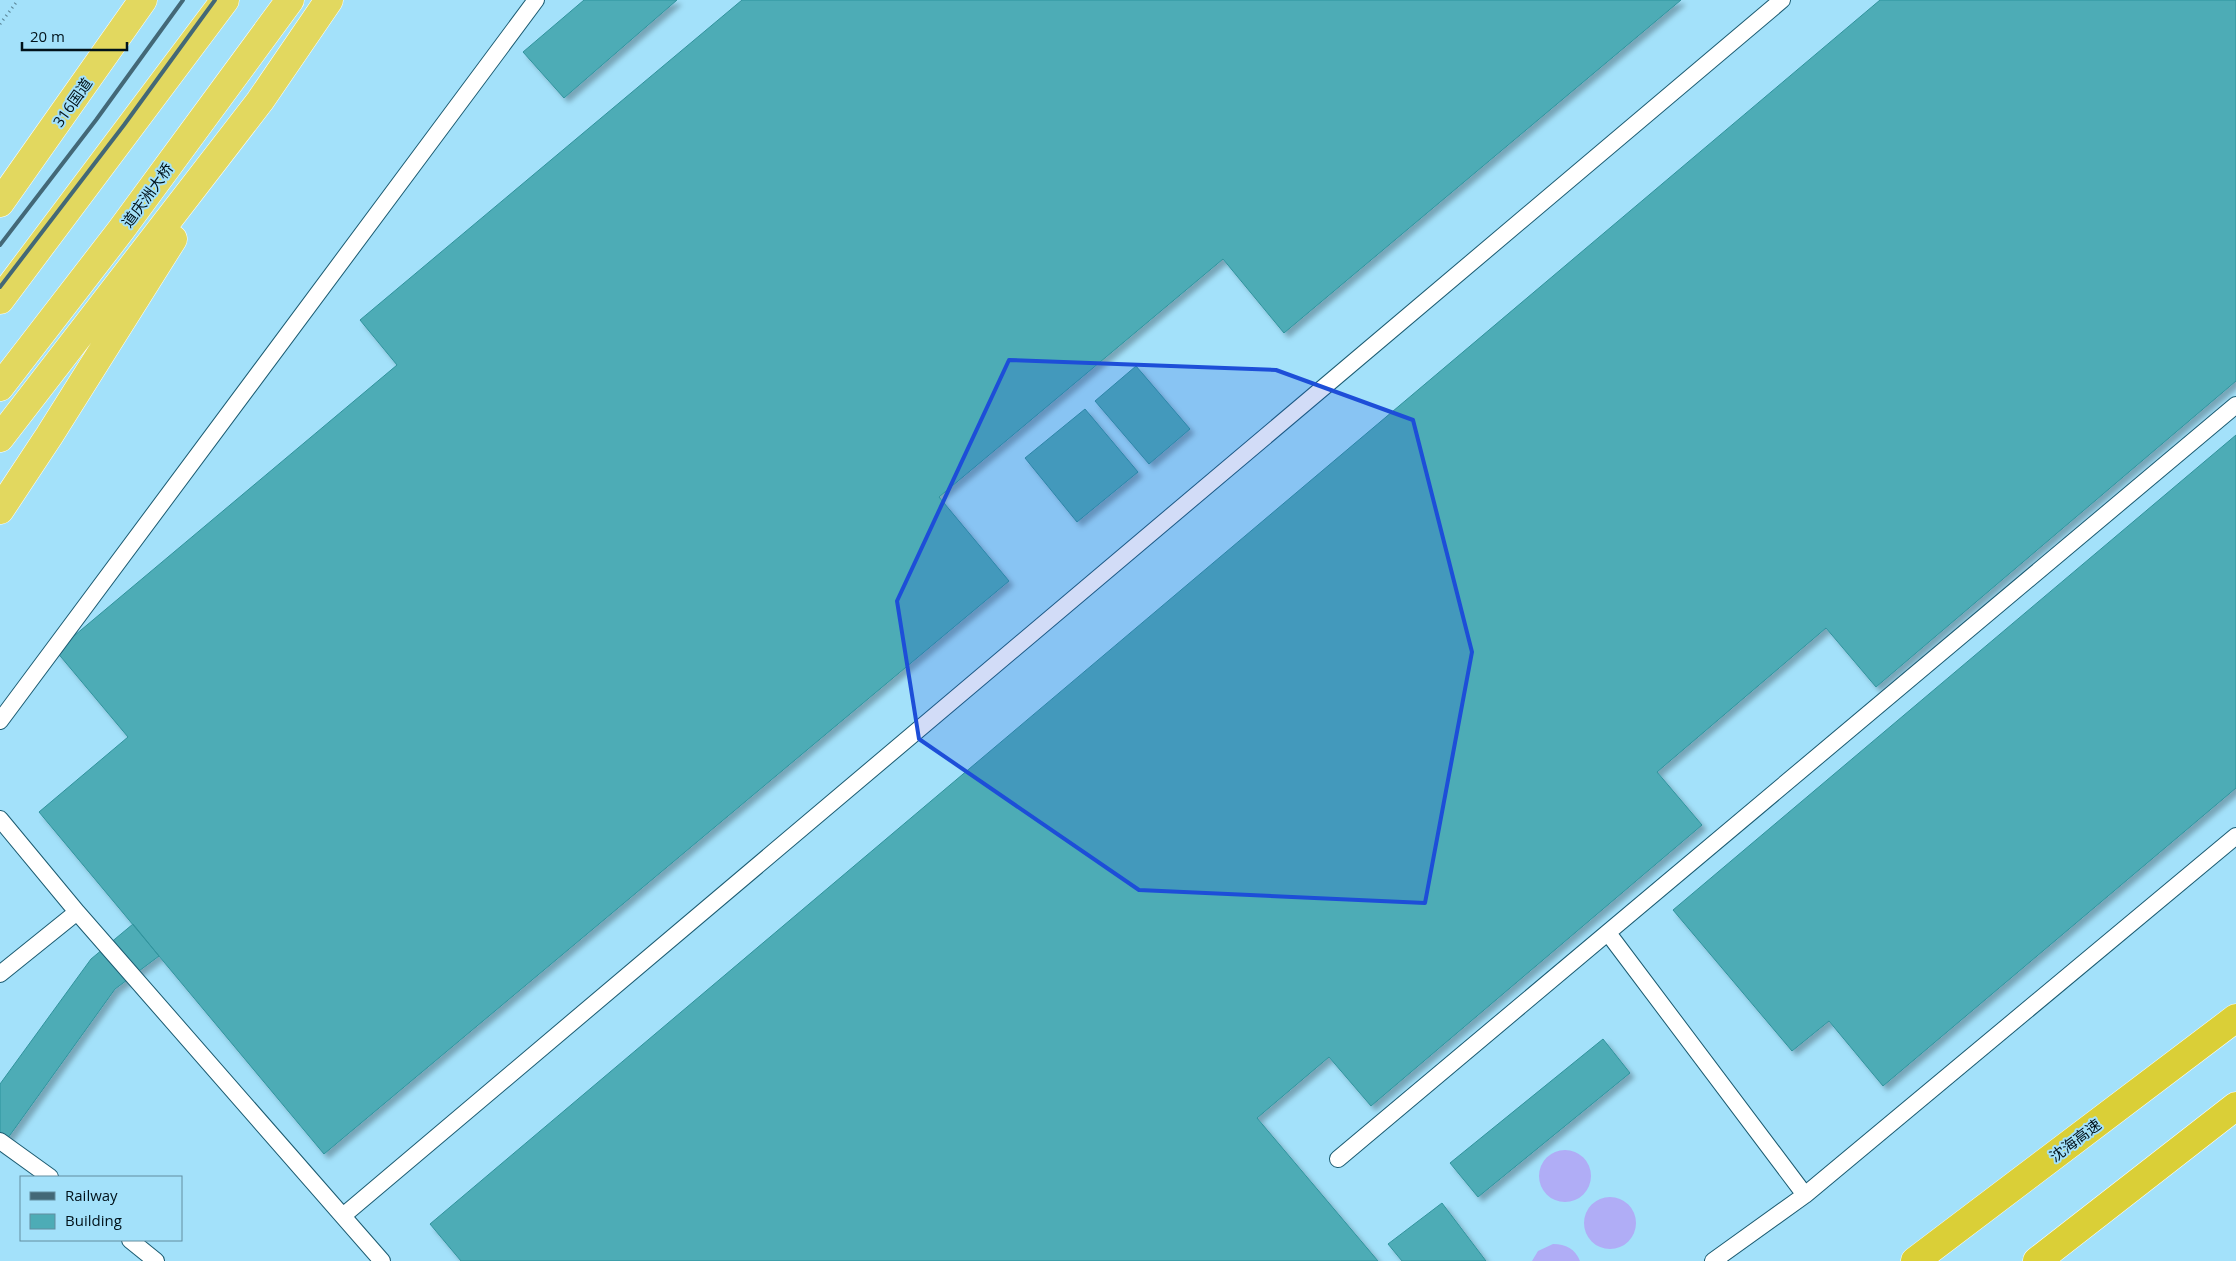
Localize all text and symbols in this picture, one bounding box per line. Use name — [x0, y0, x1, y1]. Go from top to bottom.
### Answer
scale bar — [22, 20, 128, 52]
text: 20 m — [30, 26, 65, 46]
street label: 316国道 — [48, 73, 96, 131]
street label: 道庆洲大桥 — [117, 159, 177, 231]
street label: 沈海高速 — [2045, 1114, 2105, 1166]
legend — [20, 1176, 182, 1241]
text: Railway — [65, 1185, 118, 1205]
text: Building — [65, 1210, 122, 1230]

